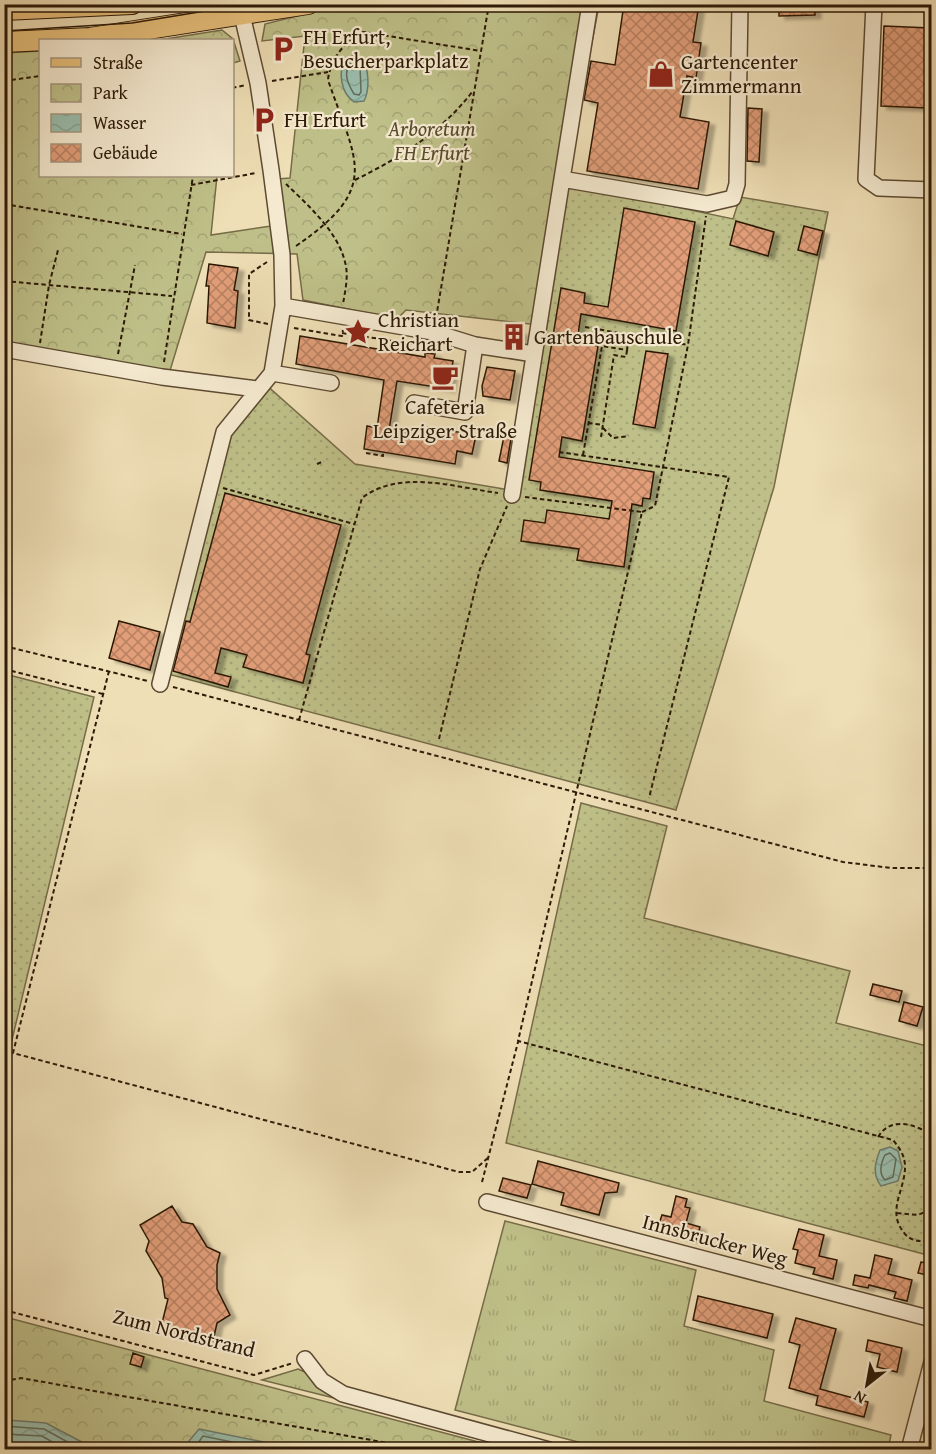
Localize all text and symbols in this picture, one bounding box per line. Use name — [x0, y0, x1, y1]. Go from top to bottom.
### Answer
place label: FH Erfurt, Besucherparkplatz — [303, 21, 468, 76]
parking icon: FH Erfurt, Besucherparkplatz — [268, 34, 298, 64]
legend — [39, 39, 234, 177]
place label: Gartencenter Zimmermann — [681, 46, 802, 101]
text: Straße — [93, 49, 143, 76]
shop icon: Gartencenter Zimmermann — [646, 59, 676, 89]
text: Park — [93, 79, 129, 106]
place label: FH Erfurt — [284, 104, 367, 135]
parking icon: FH Erfurt — [249, 105, 279, 135]
text: Wasser — [93, 109, 147, 136]
park label: Arboretum FH Erfurt — [387, 113, 476, 168]
text: Gebäude — [93, 139, 158, 166]
place label: Christian Reichart — [378, 304, 459, 359]
place icon: Christian Reichart — [343, 317, 373, 347]
place label: Gartenbauschule — [534, 321, 683, 352]
building icon: Gartenbauschule — [499, 322, 529, 352]
cafe icon: Cafeteria Leipziger Straße — [430, 362, 460, 392]
place label: Cafeteria Leipziger Straße — [373, 391, 517, 446]
street label: Innsbrucker Weg — [639, 1205, 792, 1274]
street label: Zum Nordstrand — [110, 1300, 259, 1365]
north arrow — [837, 1355, 897, 1415]
text: N — [848, 1385, 870, 1411]

